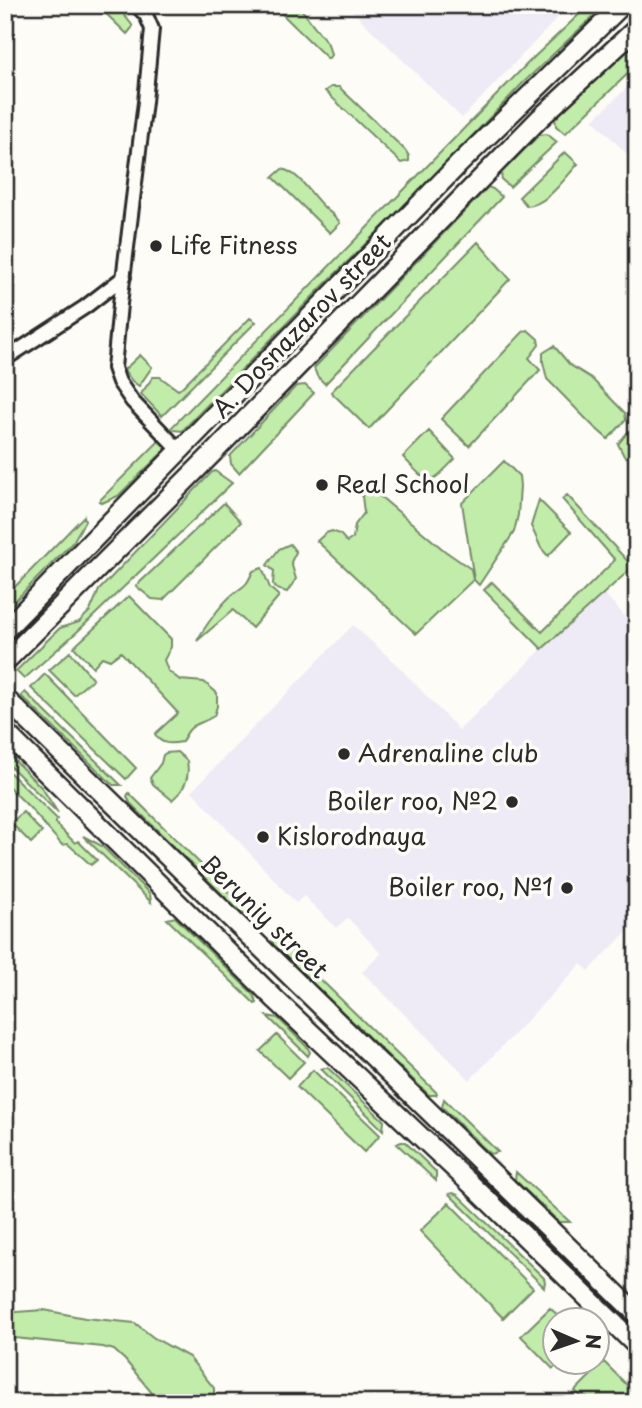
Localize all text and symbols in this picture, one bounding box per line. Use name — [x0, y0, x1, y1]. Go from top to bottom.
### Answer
street label: A. Dosnazarov street — [203, 224, 399, 425]
place label: Life Fitness — [170, 226, 298, 262]
marker: Life Fitness — [148, 238, 164, 254]
place label: Real School — [336, 465, 469, 501]
marker: Real School — [314, 477, 330, 493]
place label: Adrenaline club — [358, 734, 538, 770]
marker: Adrenaline club — [336, 746, 352, 762]
place label: Boiler roo, №2 — [327, 782, 498, 818]
marker: Boiler roo, №2 — [504, 794, 520, 810]
place label: Kislorodnaya — [277, 817, 426, 853]
marker: Kislorodnaya — [255, 829, 271, 845]
street label: Beruniy street — [193, 845, 338, 986]
place label: Boiler roo, №1 — [388, 868, 553, 904]
marker: Boiler roo, №1 — [559, 880, 575, 896]
north arrow — [540, 1306, 610, 1376]
text: N — [580, 1334, 608, 1350]

